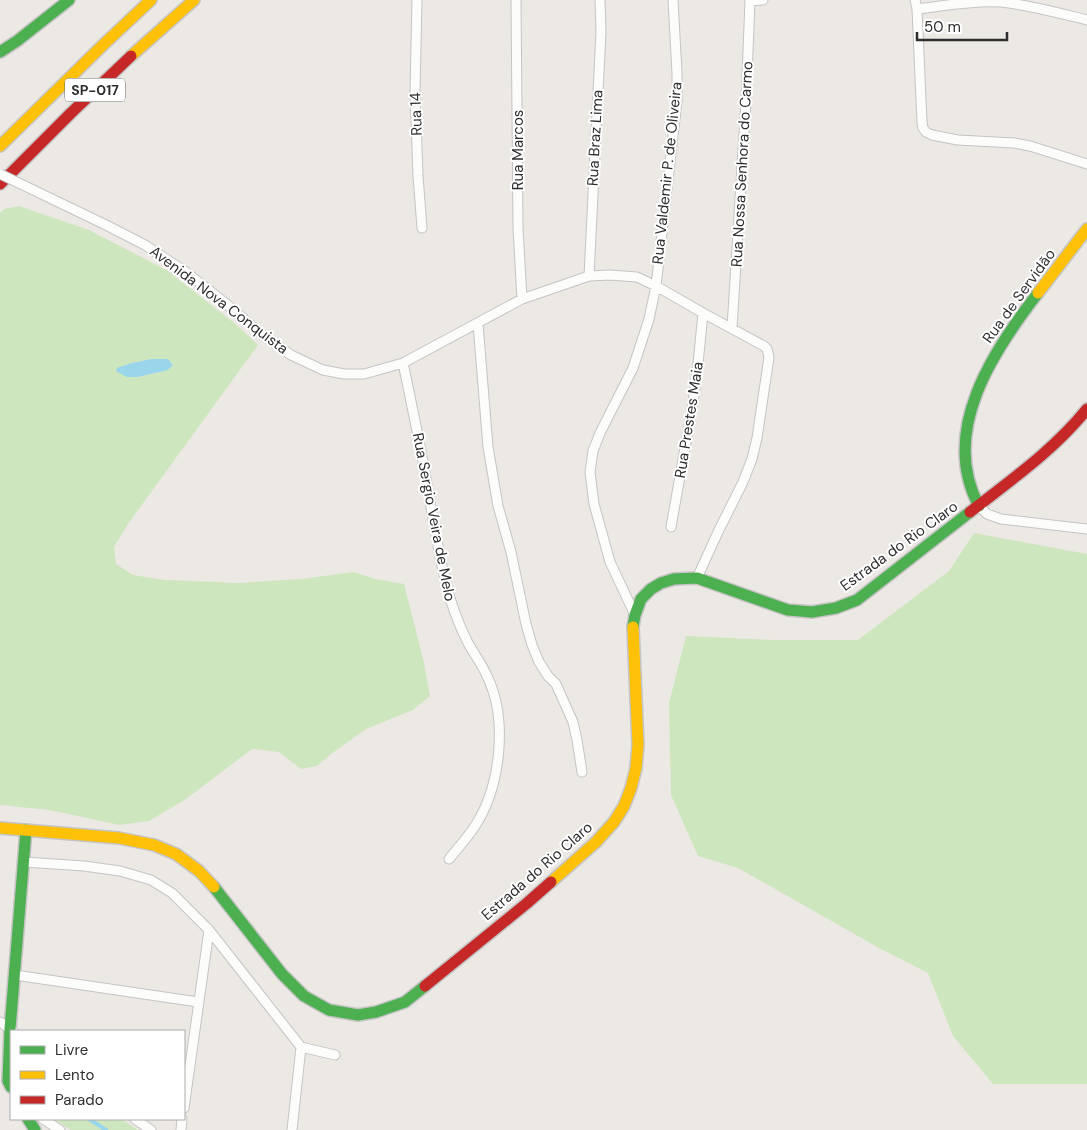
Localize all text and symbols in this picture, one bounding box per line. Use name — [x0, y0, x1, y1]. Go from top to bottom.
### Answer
scale bar — [917, 10, 1007, 42]
text: 50 m — [924, 17, 961, 37]
street label: Rua Nossa Senhora do Carmo — [727, 60, 757, 267]
road number: SP-017 — [65, 78, 125, 102]
street label: Rua Valdemir P. de Oliveira — [647, 81, 687, 265]
street label: Rua Braz Lima — [582, 89, 608, 187]
street label: Rua 14 — [405, 92, 427, 136]
street label: Rua Marcos — [508, 110, 528, 190]
street label: Avenida Nova Conquista — [146, 241, 292, 359]
street label: Rua de Servidão — [978, 245, 1060, 347]
street label: Rua Prestes Maia — [670, 360, 708, 480]
street label: Rua Sergio Veira de Melo — [408, 431, 460, 603]
street label: Estrada do Rio Claro — [836, 496, 962, 596]
street label: Estrada do Rio Claro — [477, 817, 597, 925]
legend — [10, 1030, 185, 1120]
text: Livre — [55, 1040, 88, 1060]
text: Lento — [55, 1065, 94, 1085]
text: Parado — [55, 1090, 104, 1110]

